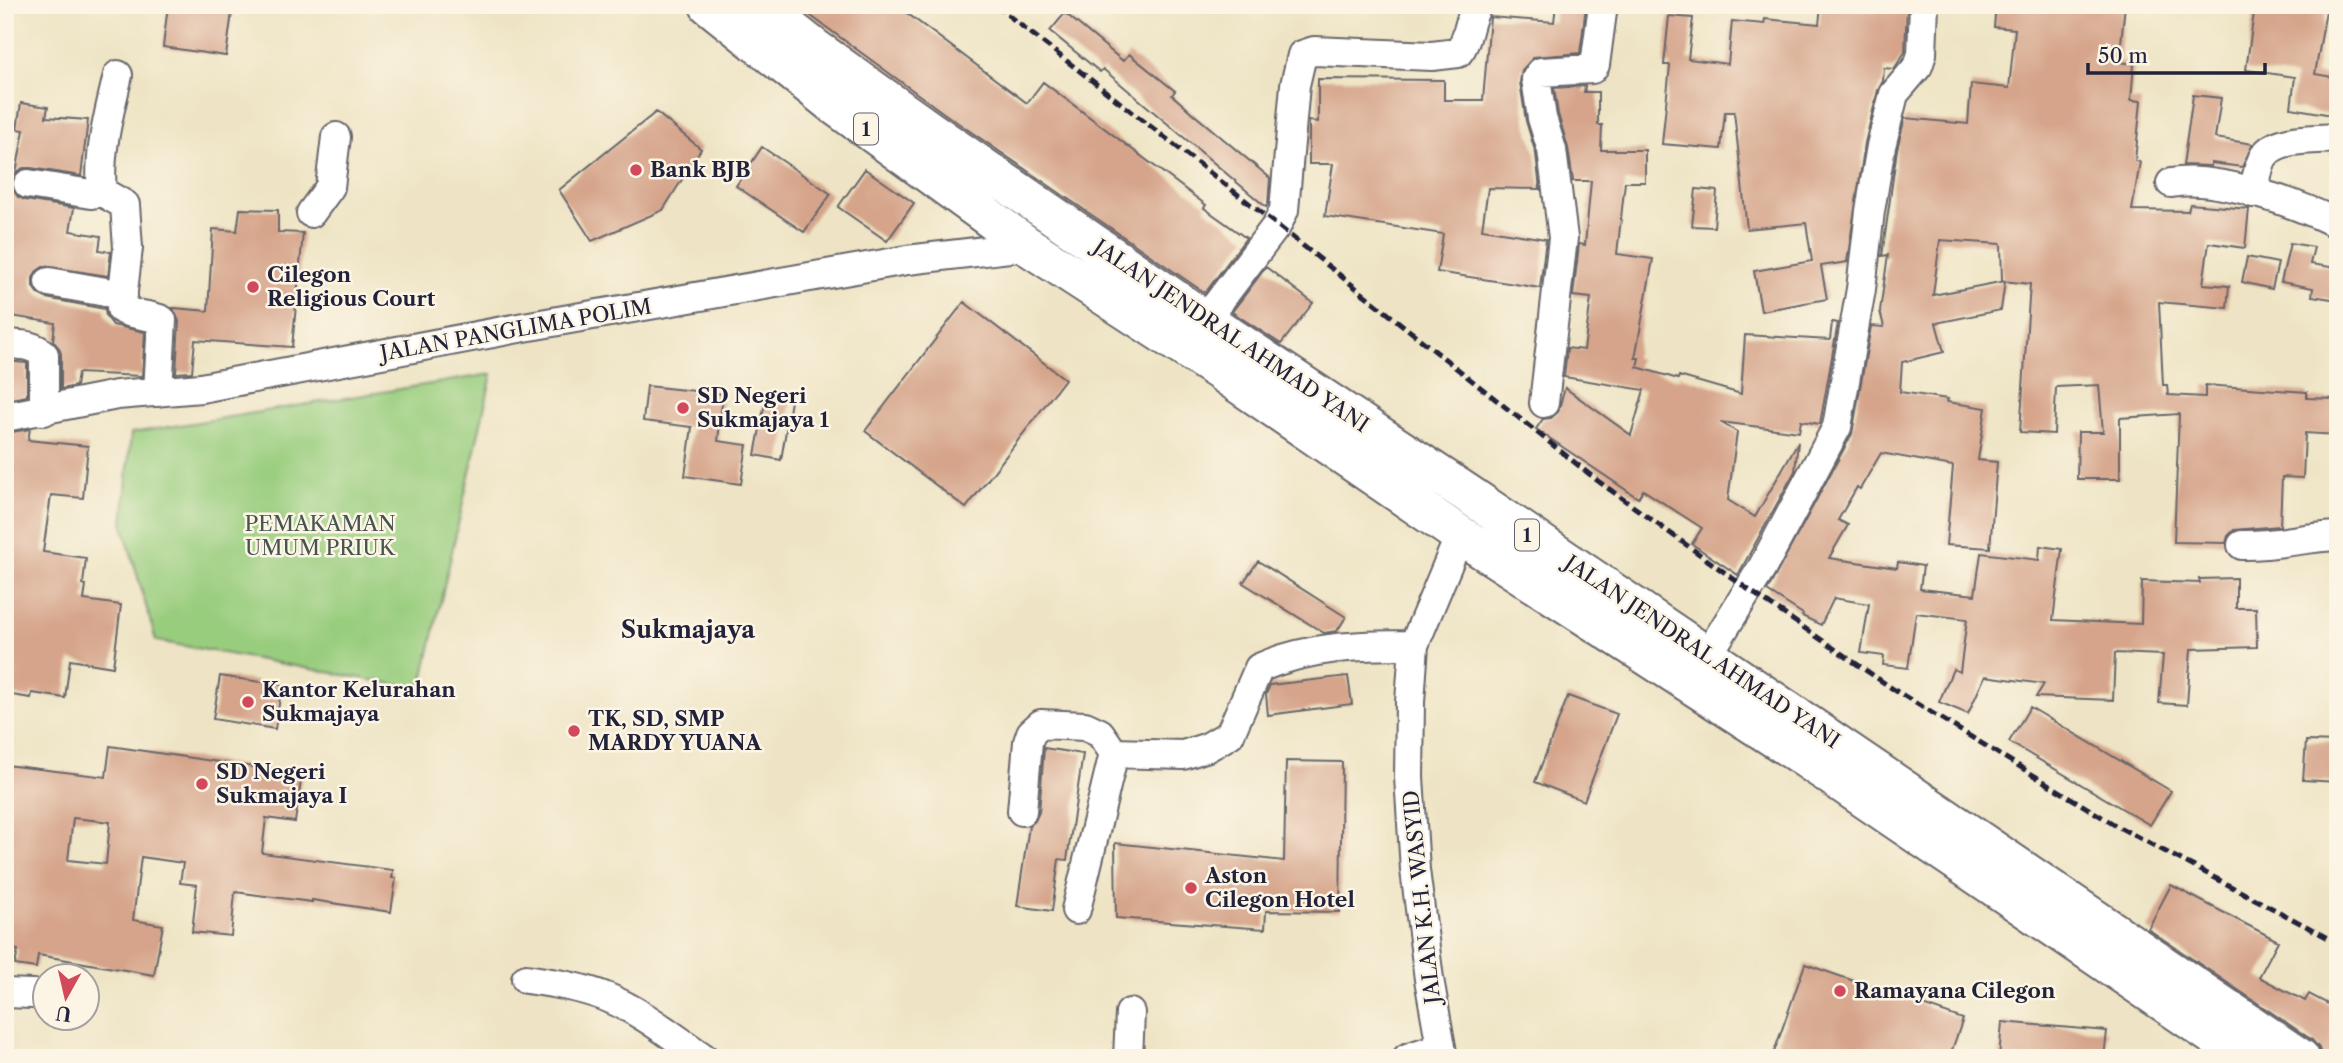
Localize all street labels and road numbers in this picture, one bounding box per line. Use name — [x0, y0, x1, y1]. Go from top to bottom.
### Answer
road number: 1 — [854, 113, 878, 144]
street label: JALAN JENDRAL AHMAD YANI — [1086, 232, 1374, 437]
street label: JALAN PANGLIMA POLIM — [375, 293, 653, 366]
road number: 1 — [1515, 520, 1539, 550]
street label: JALAN JENDRAL AHMAD YANI — [1557, 548, 1845, 753]
street label: JALAN K.H. WASYID — [1398, 789, 1445, 1008]

